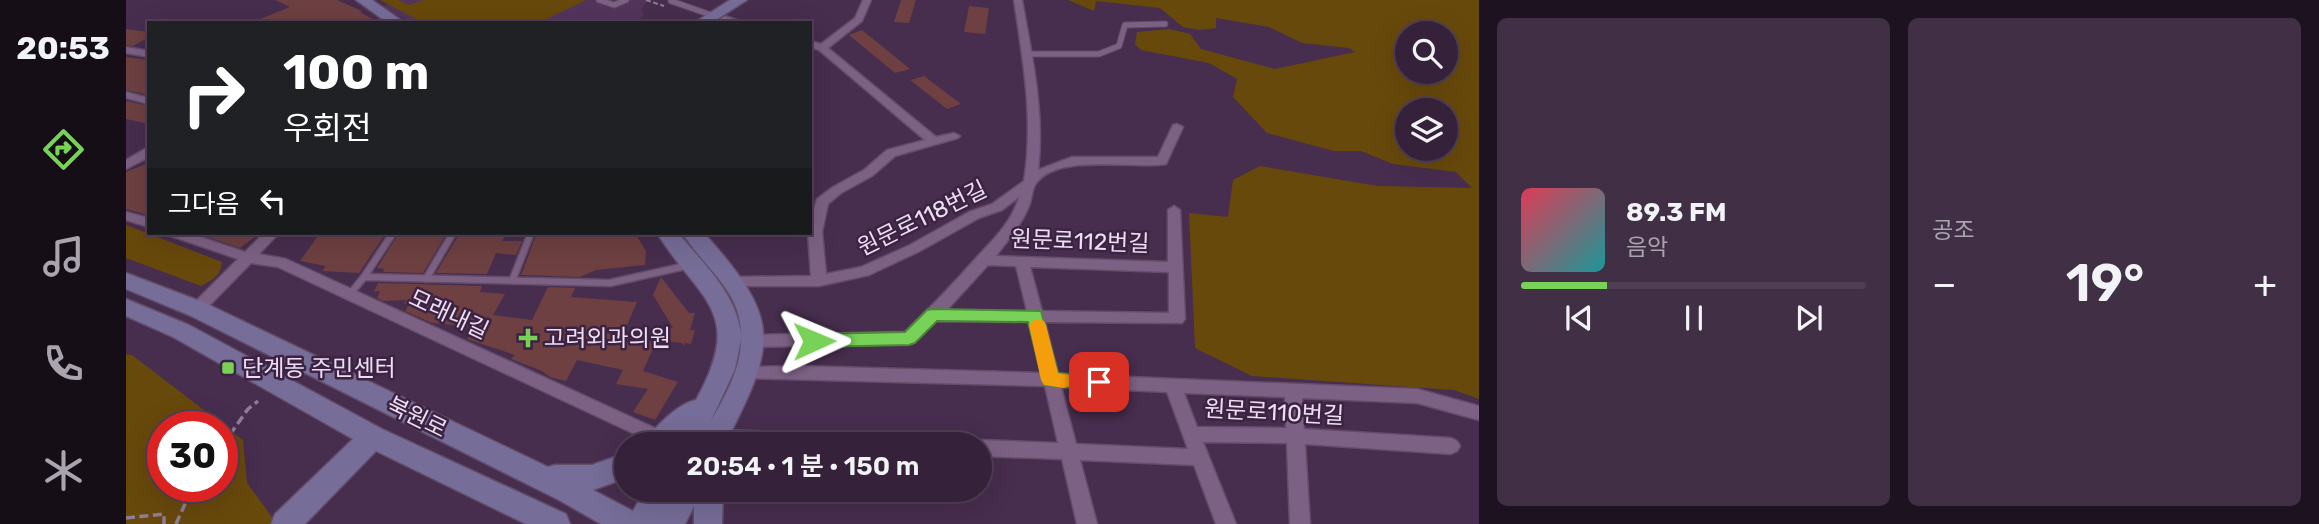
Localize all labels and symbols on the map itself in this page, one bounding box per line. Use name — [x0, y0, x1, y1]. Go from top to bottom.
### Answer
street label: 원문로118번길 — [853, 175, 991, 261]
street label: 원문로112번길 — [1010, 225, 1150, 257]
street label: 모래내길 — [405, 283, 493, 345]
position arrow — [777, 304, 851, 378]
place label: 고려외과의원 — [544, 324, 671, 352]
marker: 고려외과의원 — [518, 328, 538, 348]
pin — [1069, 352, 1129, 412]
place label: 단계동 주민센터 — [242, 354, 396, 382]
marker: 단계동 주민센터 — [220, 360, 236, 376]
street label: 북원로 — [382, 391, 452, 443]
street label: 원문로110번길 — [1203, 394, 1345, 430]
speed limit sign: 30 — [147, 411, 238, 502]

